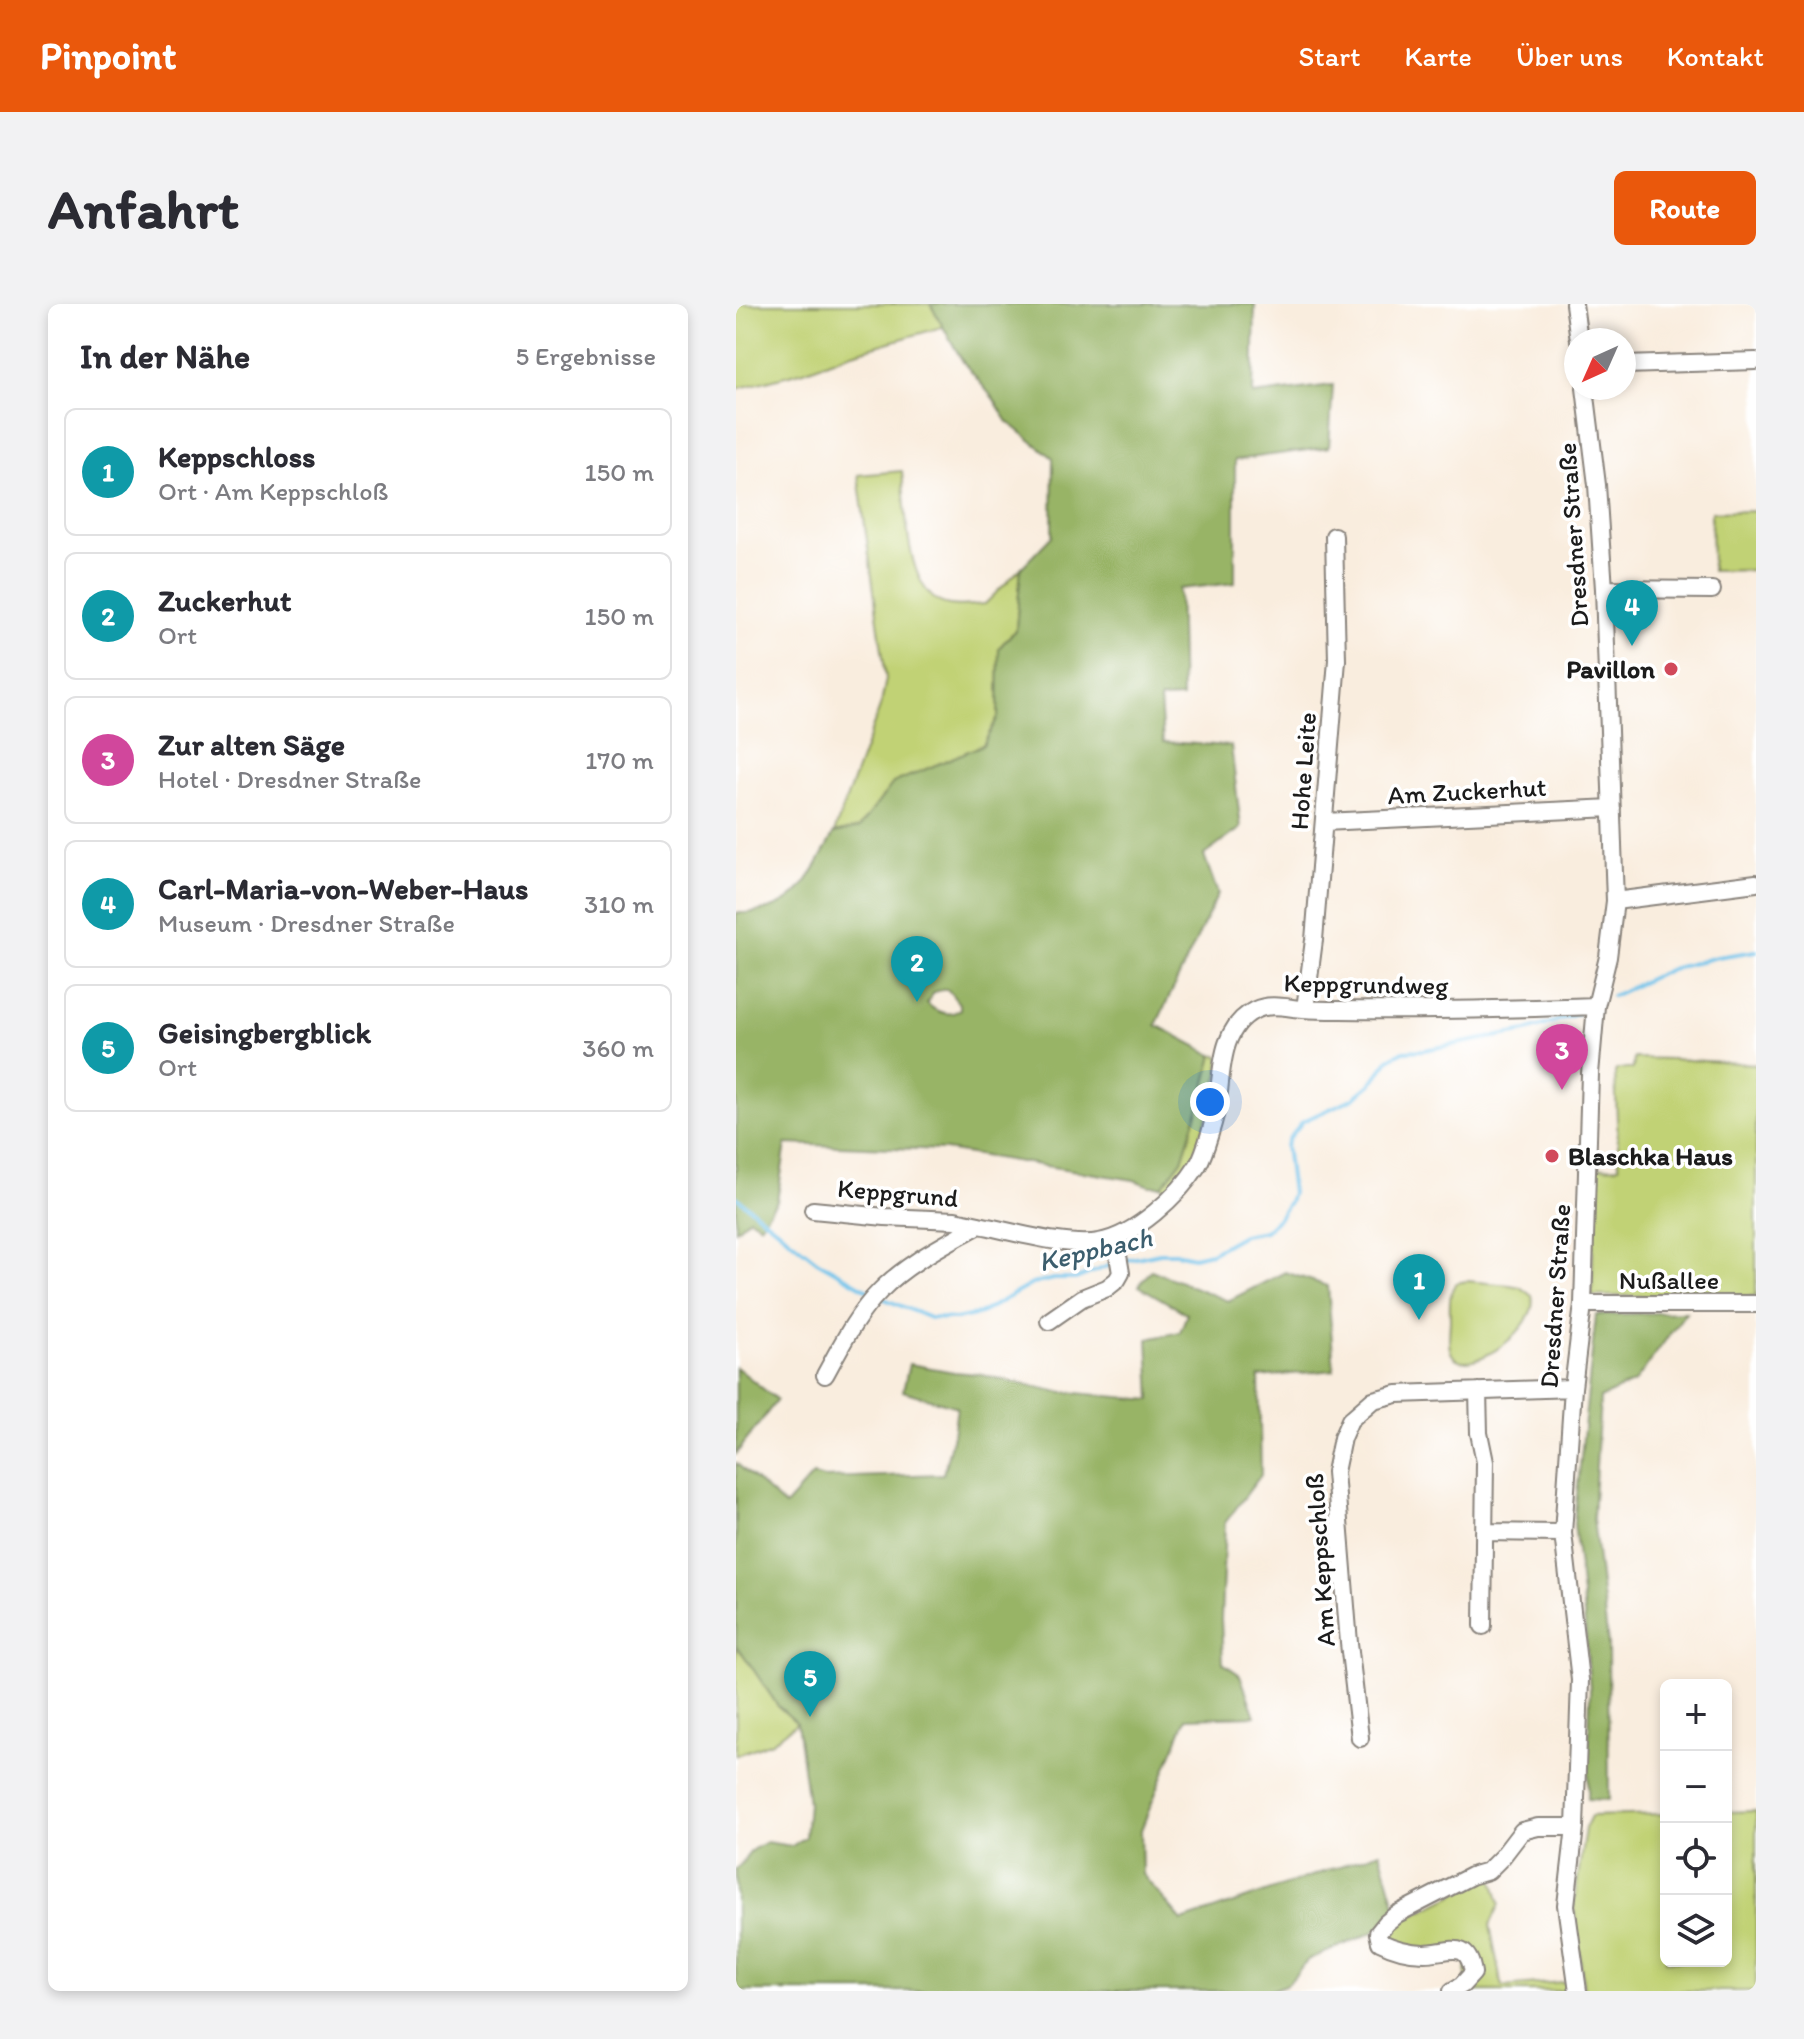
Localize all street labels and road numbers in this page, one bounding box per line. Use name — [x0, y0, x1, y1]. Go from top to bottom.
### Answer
street label: Dresdner Straße — [1551, 442, 1595, 628]
street label: Hohe Leite — [1283, 711, 1323, 831]
street label: Am Zuckerhut — [1387, 771, 1547, 811]
street label: Keppgrundweg — [1283, 967, 1449, 1001]
street label: Keppgrund — [836, 1172, 960, 1214]
street label: Dresdner Straße — [1533, 1203, 1577, 1389]
street label: Nußallee — [1619, 1264, 1719, 1296]
street label: Am Keppschloß — [1298, 1472, 1342, 1648]

